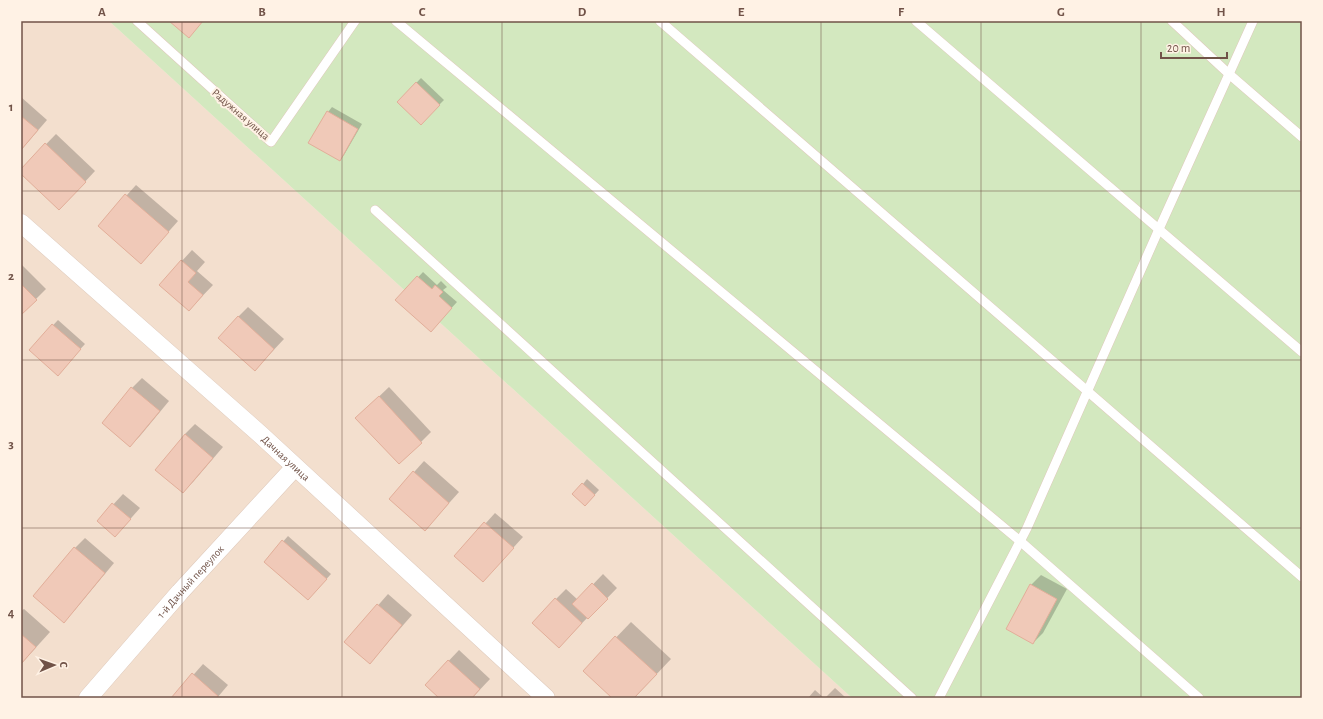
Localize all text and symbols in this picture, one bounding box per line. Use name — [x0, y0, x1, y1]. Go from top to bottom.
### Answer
text: A — [98, 6, 106, 19]
text: B — [258, 6, 266, 19]
text: C — [419, 6, 426, 19]
text: D — [578, 6, 587, 19]
text: E — [738, 6, 745, 19]
text: F — [898, 6, 905, 19]
text: G — [1057, 6, 1065, 19]
text: H — [1216, 6, 1226, 19]
scale bar — [1161, 34, 1227, 60]
text: 20 m — [1167, 42, 1190, 54]
street label: Радужная улица — [210, 87, 271, 142]
text: 1 — [9, 101, 13, 114]
text: 2 — [8, 270, 14, 283]
street label: Дачная улица — [259, 433, 312, 483]
text: 3 — [8, 438, 14, 451]
street label: 1-й Дачный переулок — [155, 543, 226, 620]
text: 4 — [8, 607, 15, 620]
north arrow — [34, 645, 74, 685]
text: С — [58, 661, 69, 668]

